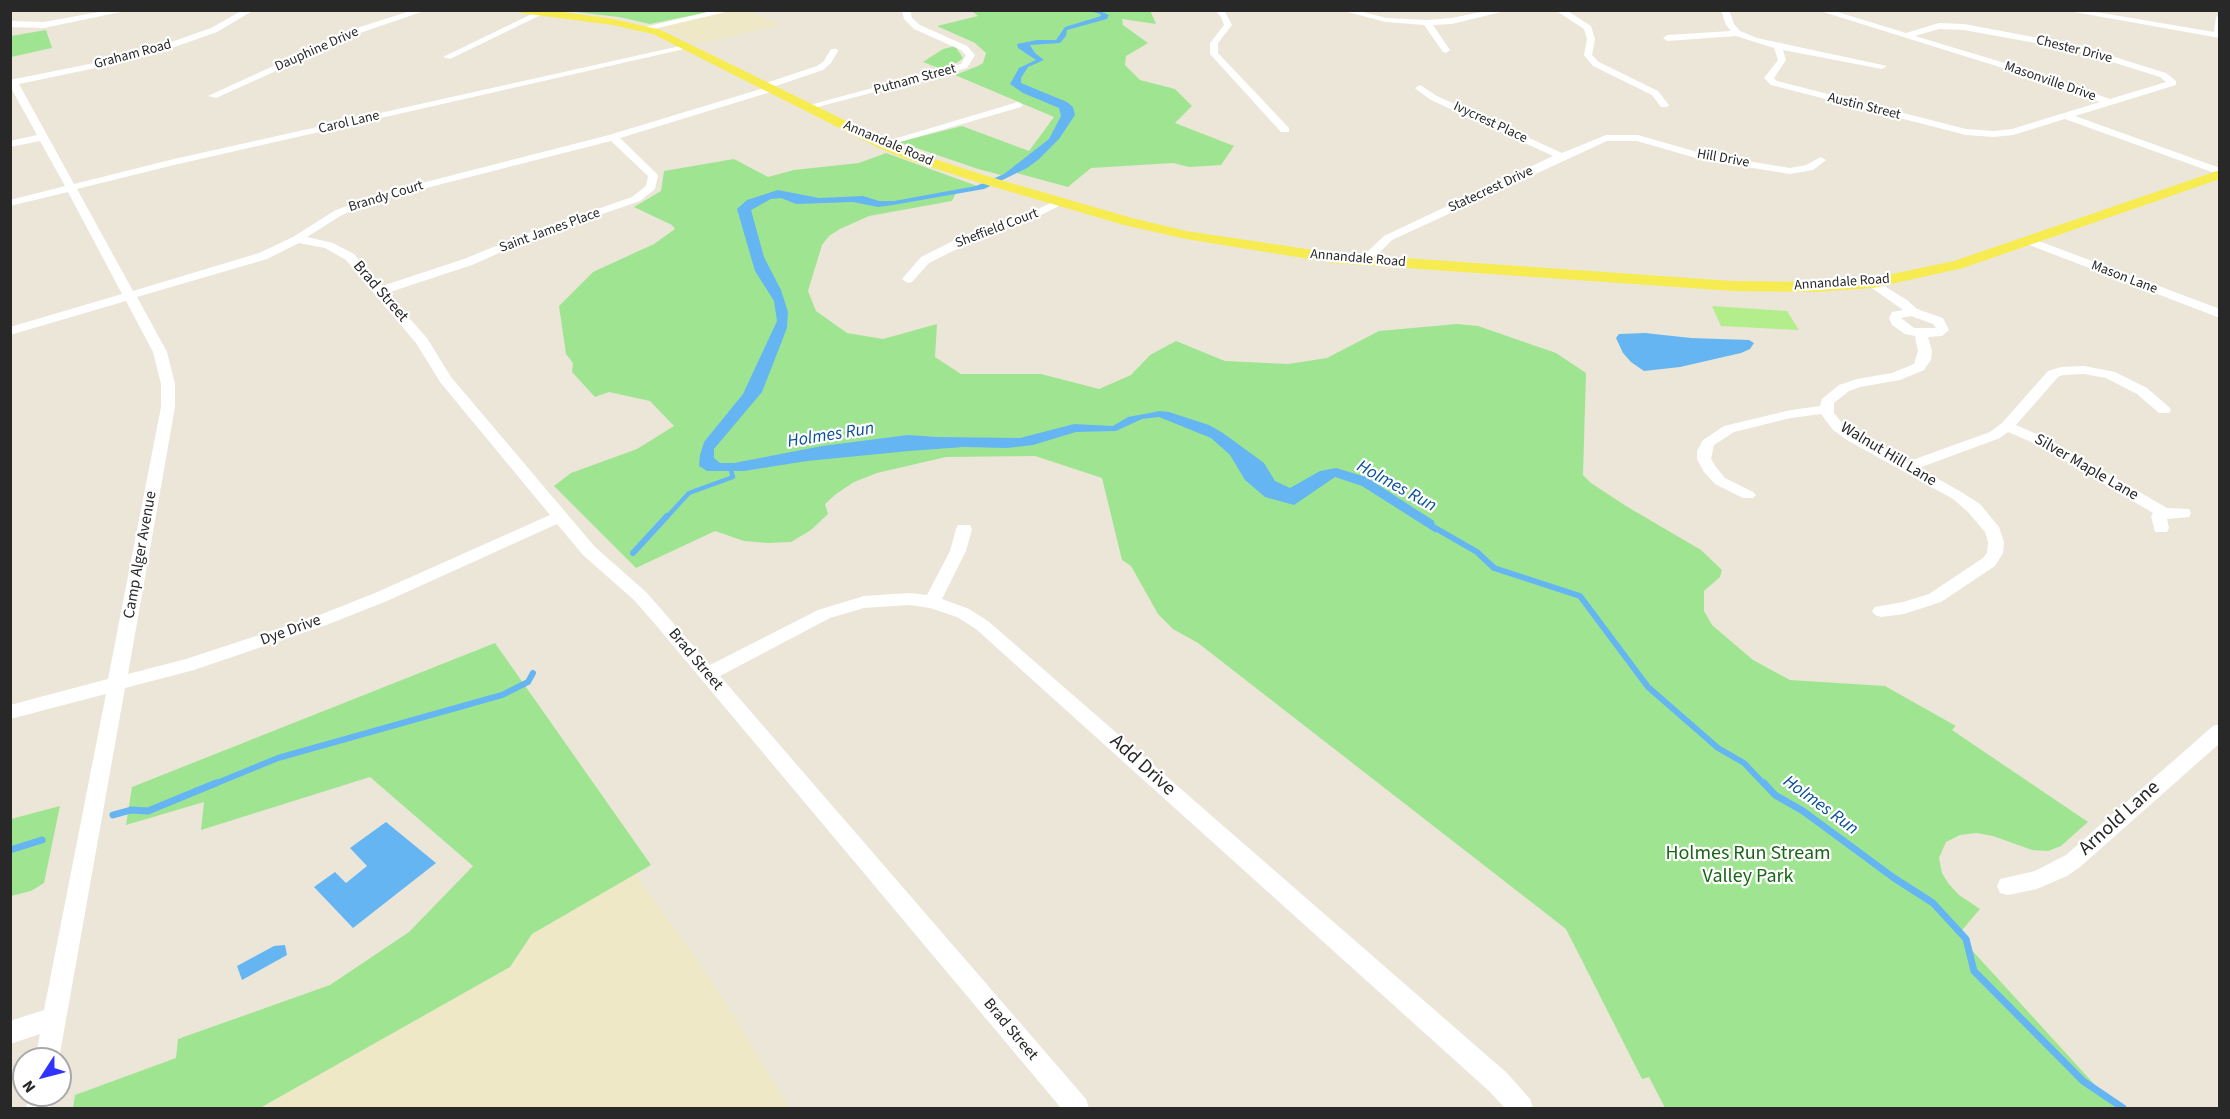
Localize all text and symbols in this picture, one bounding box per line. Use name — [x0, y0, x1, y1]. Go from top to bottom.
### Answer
street label: Dauphine Drive — [273, 24, 361, 76]
street label: Chester Drive — [2034, 32, 2114, 68]
street label: Graham Road — [93, 37, 173, 73]
street label: Masonville Drive — [2002, 59, 2098, 105]
street label: Putnam Street — [872, 61, 958, 99]
street label: Austin Street — [1826, 90, 1902, 124]
street label: Ivycrest Place — [1450, 99, 1530, 147]
street label: Carol Lane — [317, 108, 381, 138]
street label: Annandale Road — [841, 118, 935, 170]
street label: Hill Drive — [1696, 146, 1750, 172]
street label: Statecrest Drive — [1446, 163, 1536, 217]
street label: Brandy Court — [347, 178, 425, 216]
street label: Saint James Place — [497, 205, 603, 257]
street label: Sheffield Court — [953, 205, 1041, 253]
street label: Annandale Road — [1310, 246, 1406, 272]
street label: Brad Street — [348, 257, 412, 327]
street label: Mason Lane — [2088, 258, 2160, 298]
street label: Annandale Road — [1794, 271, 1890, 295]
water label: Holmes Run — [786, 418, 876, 454]
street label: Walnut Hill Lane — [1836, 419, 1940, 491]
street label: Silver Maple Lane — [2031, 430, 2141, 506]
water label: Holmes Run — [1352, 456, 1440, 518]
street label: Camp Alger Avenue — [120, 490, 162, 620]
street label: Dye Drive — [258, 611, 324, 651]
street label: Brad Street — [664, 625, 726, 695]
street label: Add Drive — [1104, 730, 1180, 802]
water label: Holmes Run — [1778, 772, 1862, 840]
street label: Arnold Lane — [2075, 776, 2165, 862]
park label: Holmes Run Stream Valley Park — [1665, 843, 1831, 890]
street label: Brad Street — [979, 995, 1041, 1065]
north arrow — [12, 1047, 72, 1107]
text: N — [17, 1076, 41, 1097]

